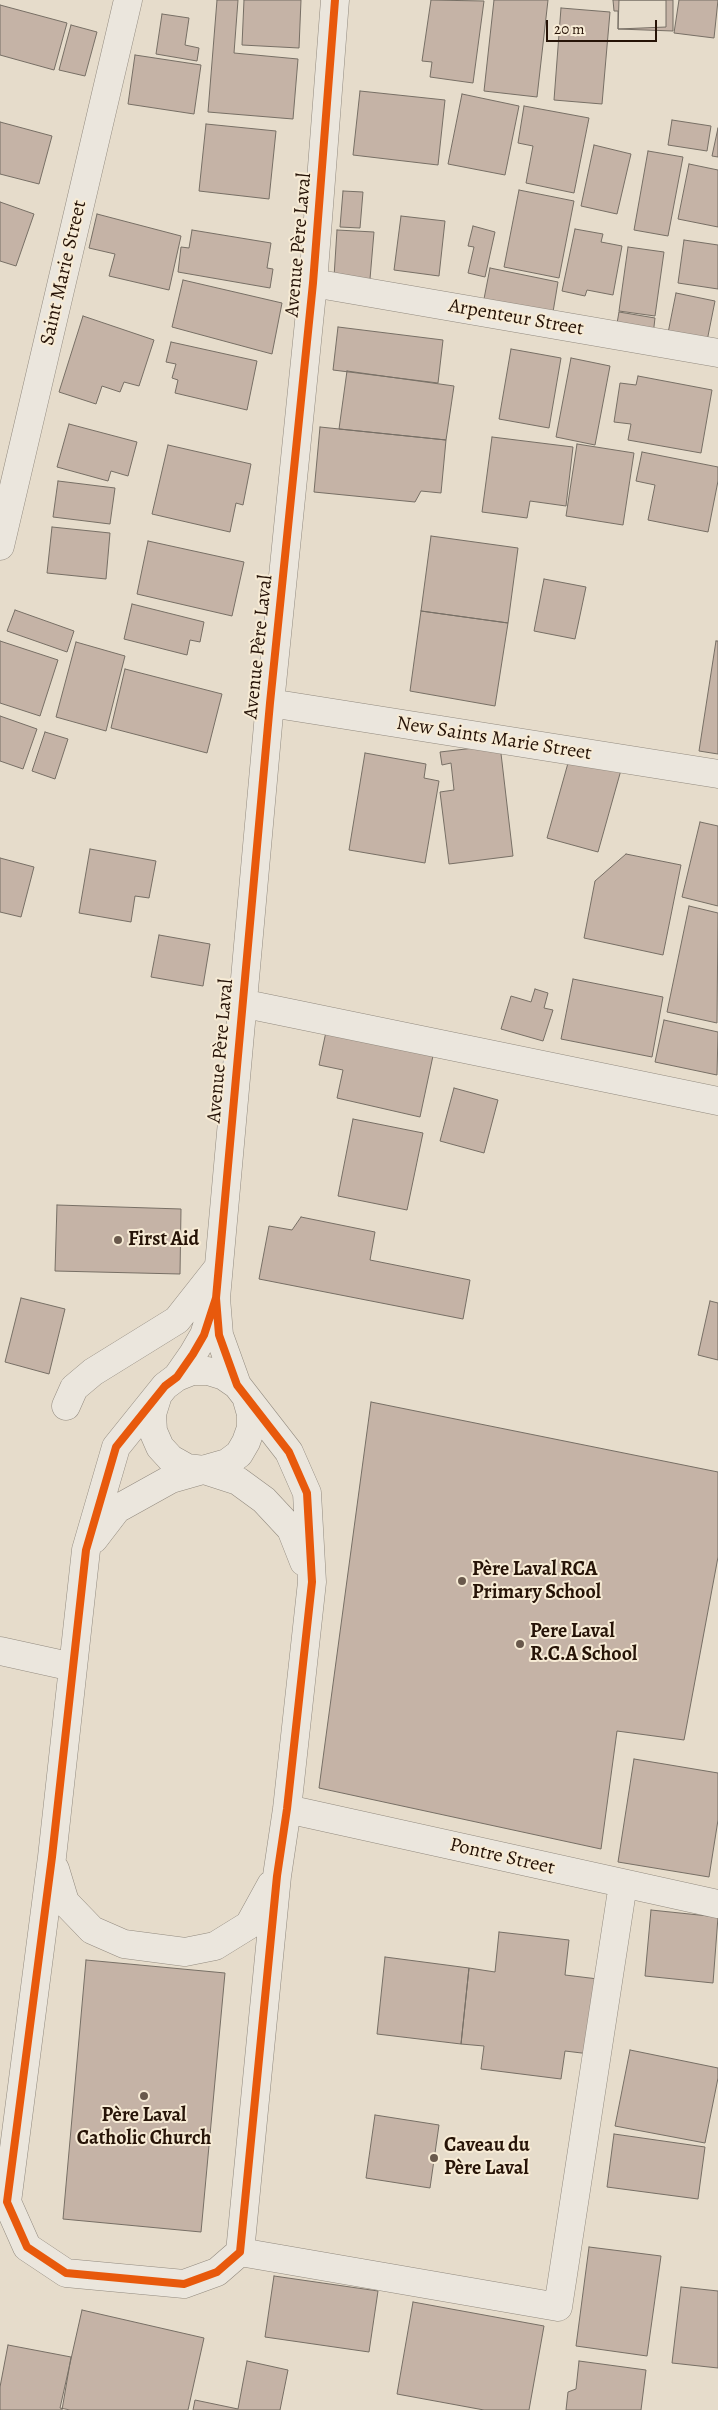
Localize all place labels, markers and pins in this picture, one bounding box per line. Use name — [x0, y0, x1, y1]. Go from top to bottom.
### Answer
place label: First Aid — [128, 1228, 199, 1252]
marker: First Aid — [112, 1234, 124, 1246]
place label: Père Laval RCA Primary School — [472, 1558, 601, 1605]
marker: Père Laval RCA Primary School — [456, 1575, 468, 1587]
place label: Pere Laval R.C.A School — [530, 1620, 637, 1667]
marker: Pere Laval R.C.A School — [514, 1638, 526, 1650]
marker: Père Laval Catholic Church — [138, 2090, 150, 2102]
place label: Père Laval Catholic Church — [77, 2104, 211, 2151]
place label: Caveau du Père Laval — [444, 2134, 530, 2181]
marker: Caveau du Père Laval — [428, 2152, 440, 2164]

